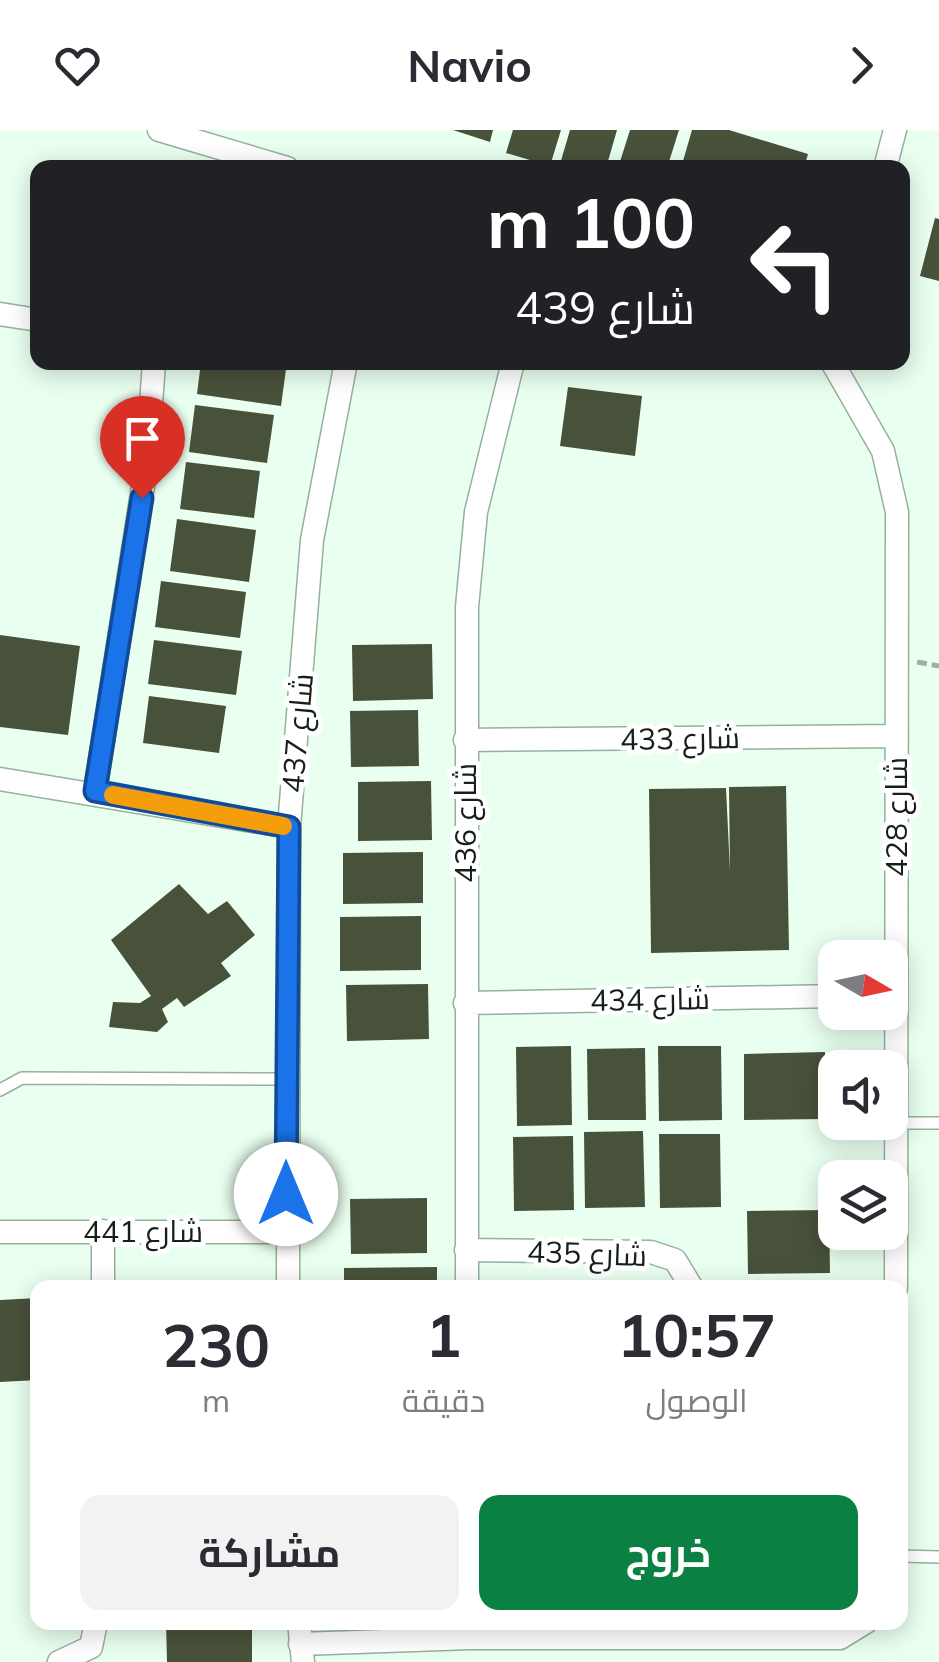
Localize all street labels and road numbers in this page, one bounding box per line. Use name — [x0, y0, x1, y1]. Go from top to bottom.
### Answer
street label: شارع 437 — [273, 672, 323, 795]
street label: شارع 433 — [620, 718, 740, 760]
street label: شارع 428 — [877, 757, 917, 877]
street label: شارع 436 — [446, 763, 486, 883]
street label: شارع 434 — [590, 979, 710, 1021]
street label: شارع 441 — [83, 1212, 203, 1252]
street label: شارع 435 — [526, 1232, 648, 1276]

